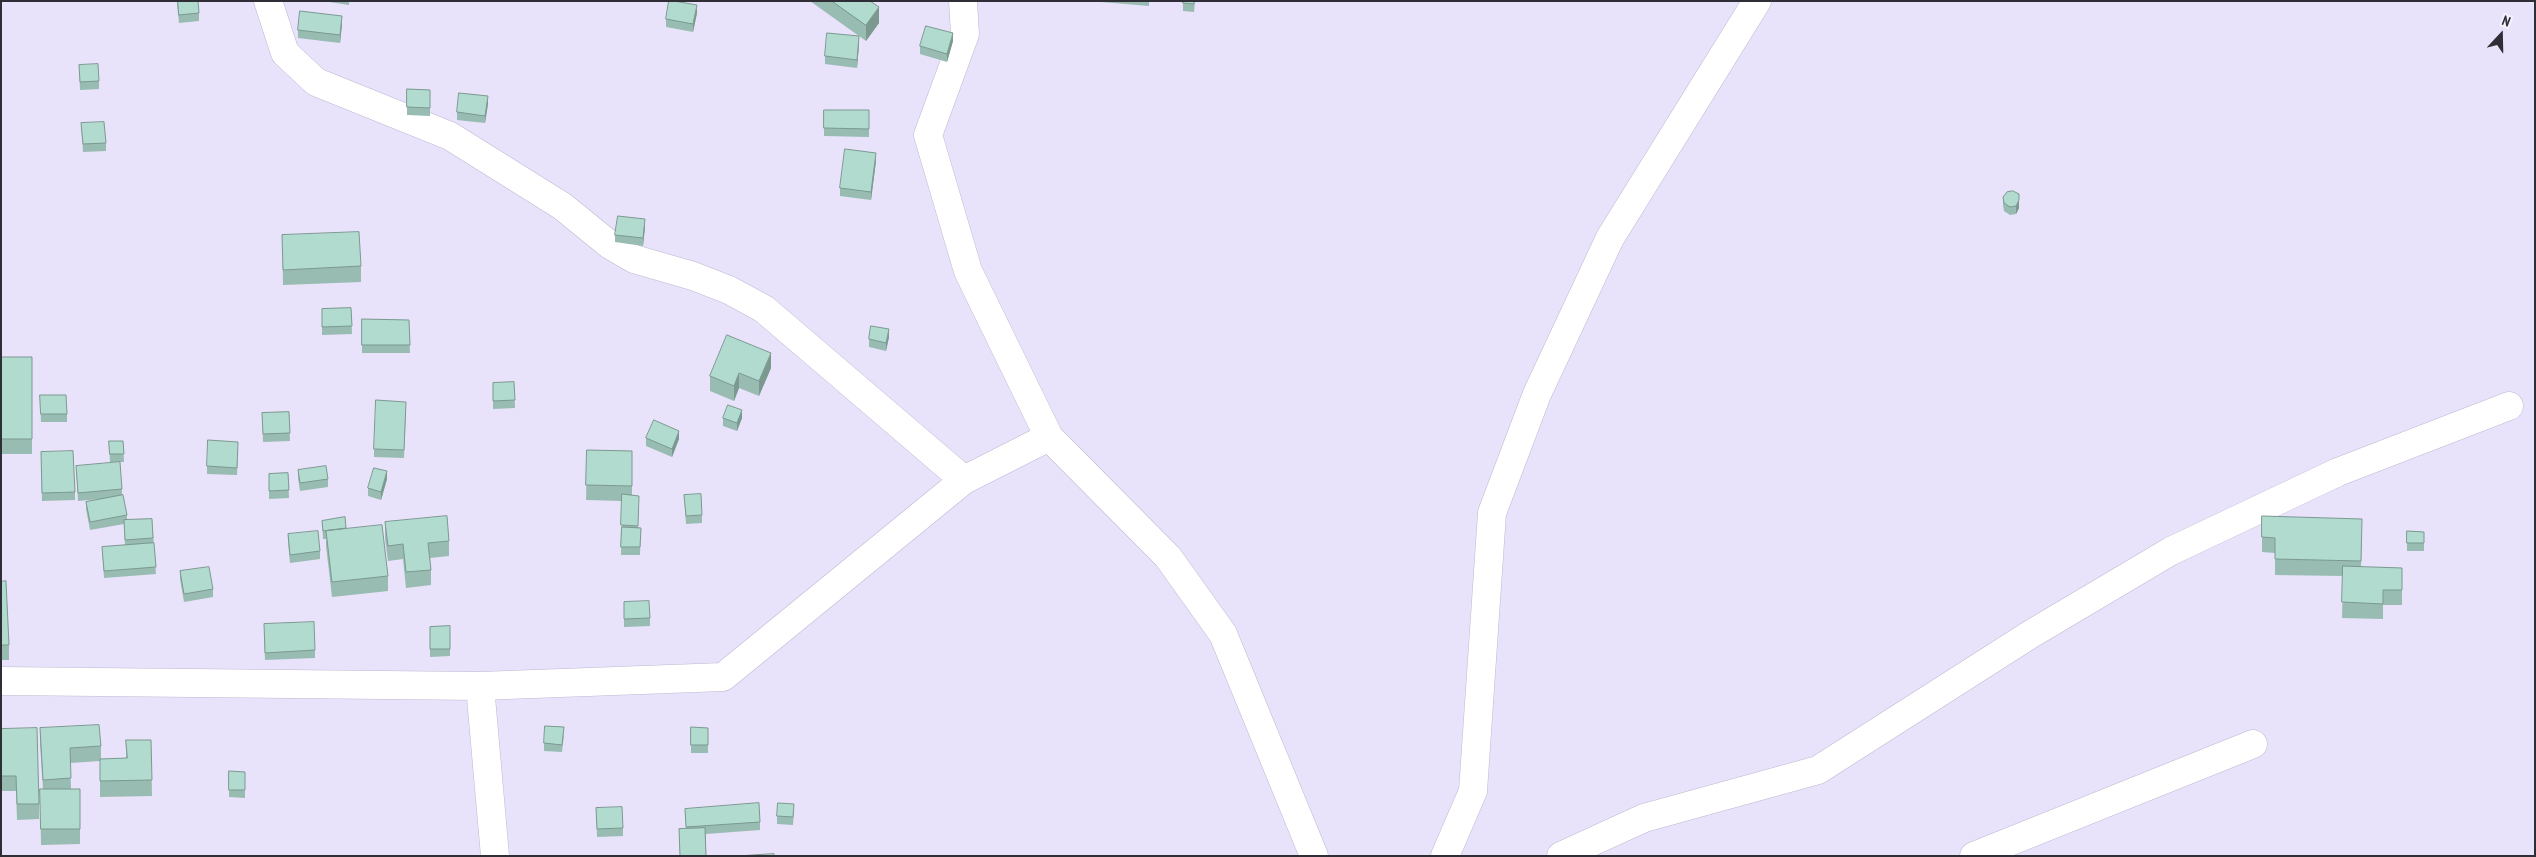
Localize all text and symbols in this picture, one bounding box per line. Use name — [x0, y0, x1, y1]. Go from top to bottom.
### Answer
north arrow — [2476, 10, 2526, 60]
text: N — [2500, 11, 2513, 31]

